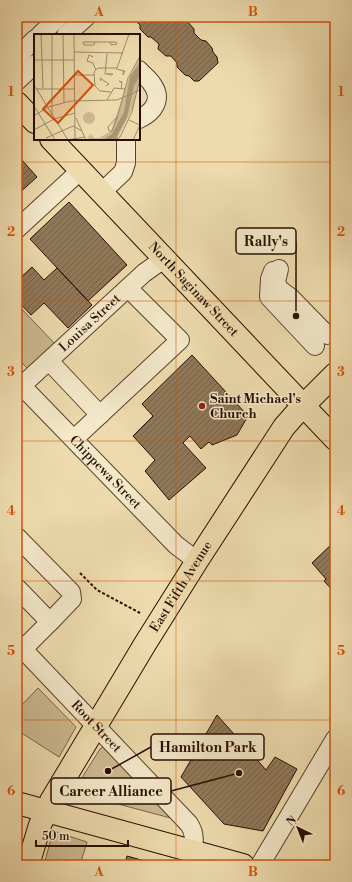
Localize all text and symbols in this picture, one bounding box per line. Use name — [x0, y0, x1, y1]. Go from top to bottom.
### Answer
text: A — [93, 4, 104, 20]
text: B — [248, 4, 258, 20]
inset map — [34, 34, 140, 140]
text: 1 — [8, 84, 15, 100]
text: 1 — [338, 84, 345, 100]
text: 2 — [7, 224, 15, 240]
text: 2 — [337, 224, 345, 240]
callout: Rally's — [236, 228, 296, 254]
text: Rally's — [244, 233, 288, 251]
street label: North Saginaw Street — [145, 239, 242, 340]
street label: Louisa Street — [56, 290, 124, 355]
text: 3 — [7, 364, 15, 380]
text: 3 — [337, 364, 345, 380]
place label: Saint Michael's Church — [210, 391, 302, 422]
marker: Saint Michael's Church — [197, 401, 207, 411]
street label: Chippewa Street — [66, 432, 145, 513]
text: 4 — [7, 503, 16, 519]
text: 4 — [337, 503, 346, 519]
street label: East Fifth Avenue — [146, 538, 216, 635]
text: 5 — [7, 643, 15, 659]
text: 5 — [337, 643, 345, 659]
street label: Root Street — [68, 697, 125, 756]
callout: Hamilton Park — [151, 734, 264, 760]
text: Hamilton Park — [159, 739, 257, 757]
callout: Career Alliance — [51, 778, 171, 804]
text: 6 — [7, 783, 15, 799]
text: Career Alliance — [59, 783, 163, 801]
text: 6 — [337, 783, 345, 799]
north arrow — [278, 808, 318, 848]
text: N — [284, 813, 300, 830]
scale bar — [36, 822, 128, 848]
text: 50 m — [42, 829, 70, 844]
text: A — [93, 864, 104, 880]
text: B — [248, 864, 258, 880]

